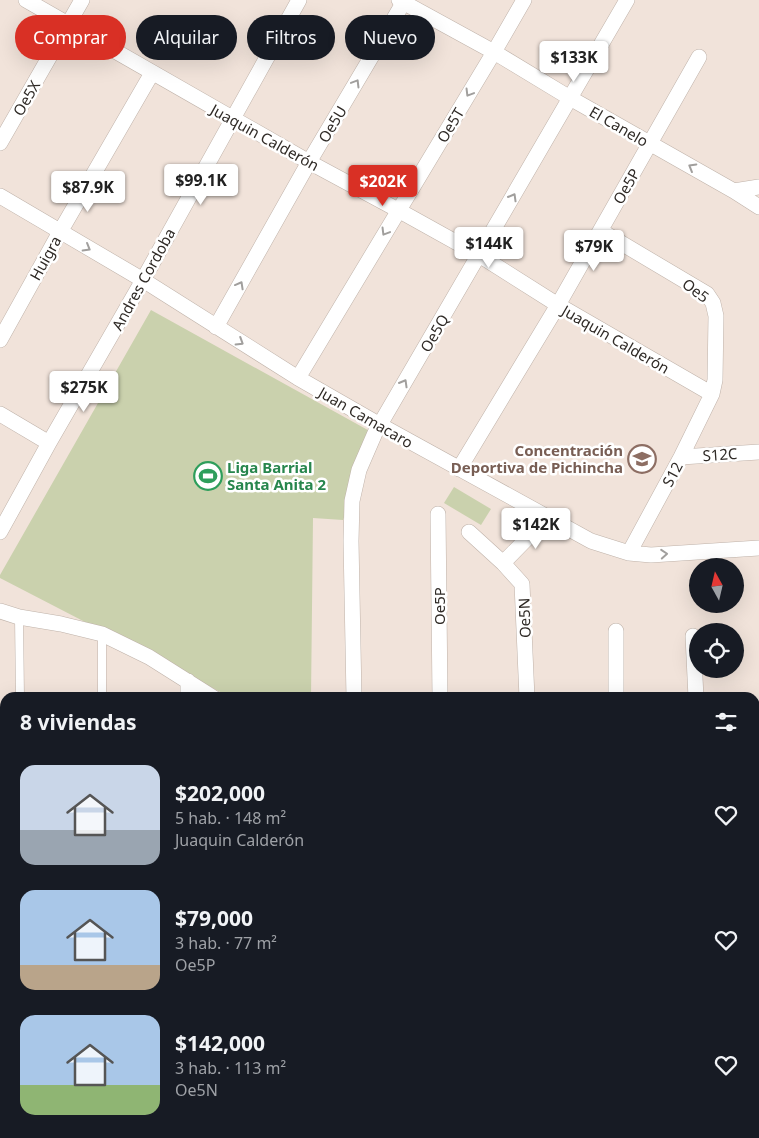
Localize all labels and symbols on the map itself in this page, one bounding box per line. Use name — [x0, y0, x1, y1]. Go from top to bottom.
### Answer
pin: $133K — [539, 41, 609, 83]
street label: Oe5X — [8, 77, 44, 119]
one-way arrow — [349, 79, 359, 88]
one-way arrow — [465, 88, 475, 97]
street label: Juaquin Calderón — [205, 98, 323, 175]
street label: El Canelo — [586, 101, 652, 151]
street label: Oe5U — [313, 102, 351, 146]
street label: Oe5T — [432, 103, 468, 146]
pin: $99.1K — [160, 164, 242, 206]
pin: $202K — [348, 164, 418, 207]
one-way arrow — [688, 164, 697, 174]
street label: Oe5P — [608, 165, 644, 207]
pin: $87.9K — [47, 170, 129, 213]
one-way arrow — [507, 194, 517, 203]
street label: Andres Cordoba — [107, 224, 179, 334]
pin: $144K — [454, 226, 524, 269]
one-way arrow — [381, 227, 391, 236]
pin: $79K — [564, 230, 624, 272]
street label: Huigra — [25, 232, 65, 284]
one-way arrow — [82, 241, 91, 251]
street label: Oe5 — [678, 273, 714, 307]
one-way arrow — [234, 281, 244, 290]
street label: Juaquin Calderón — [557, 299, 673, 378]
street label: Oe5Q — [415, 310, 453, 356]
one-way arrow — [235, 336, 244, 346]
pin: $275K — [49, 370, 119, 413]
one-way arrow — [398, 379, 408, 388]
street label: Juan Camacaro — [313, 381, 417, 452]
place label: Concentración Deportiva de Pichincha — [451, 440, 623, 477]
street label: S12C — [702, 443, 739, 465]
school or university icon: Concentración Deportiva de Pichincha — [627, 444, 657, 474]
place label: Liga Barrial Santa Anita 2 — [227, 457, 326, 494]
street label: S12 — [657, 458, 687, 490]
sports icon: Liga Barrial Santa Anita 2 — [193, 461, 223, 491]
pin: $142K — [501, 508, 571, 550]
one-way arrow — [660, 549, 668, 560]
north arrow — [689, 558, 744, 612]
street label: Oe5P — [429, 587, 449, 625]
street label: Oe5N — [513, 598, 535, 638]

